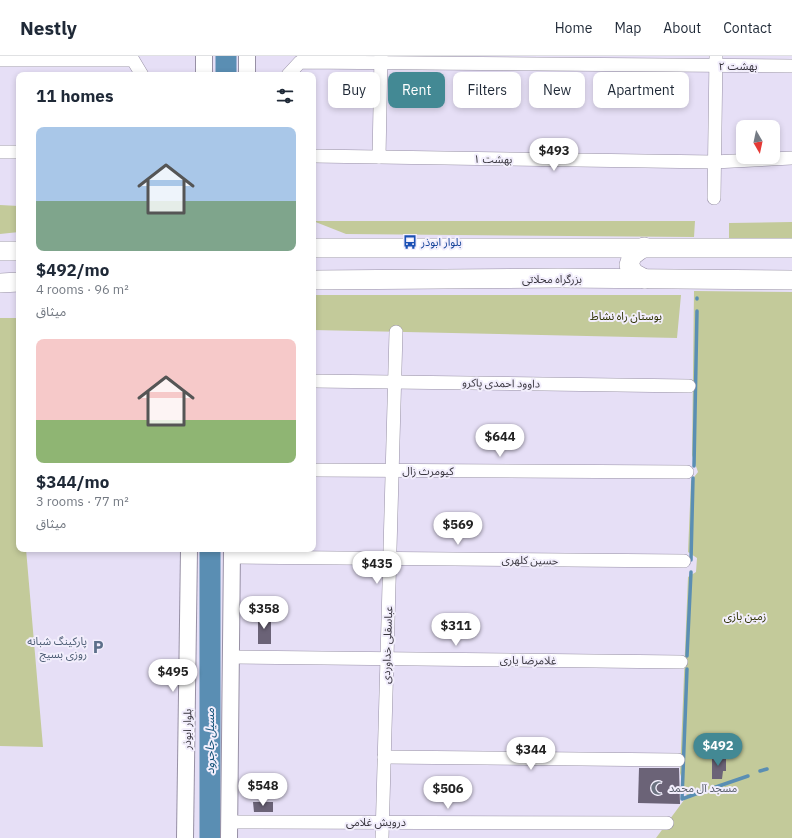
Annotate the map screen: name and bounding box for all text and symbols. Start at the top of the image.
text: Nestly [20,16,77,40]
text: Home [555,19,592,37]
text: Map [614,19,641,37]
text: About [663,19,701,37]
text: Contact [723,19,772,37]
street label: بهشت ۲ [719,59,757,73]
chip: Buy [328,72,380,108]
chip: Rent [388,72,445,108]
chip: Filters [453,72,521,108]
chip: New [529,72,585,108]
chip: Apartment [593,72,689,108]
text: 11 homes [36,85,113,107]
icon: filters [274,85,296,107]
north arrow [736,120,780,164]
map controls [736,120,780,164]
pin: $493 [530,138,578,172]
text: $493 [538,142,570,159]
street label: بهشت ۱ [473,152,513,166]
icon: home [130,153,202,225]
bus stop icon: بلوار ابوذر [402,234,418,250]
place label: بلوار ابوذر [420,235,462,249]
text: $492/mo [36,259,109,281]
street label: بزرگراه محلاتی [522,272,582,286]
text: 4 rooms · 96 m² [36,281,129,298]
text: میثاق [36,303,66,320]
park label: بوستان راه نشاط [590,309,662,323]
icon: home [130,365,202,437]
street label: داوود احمدی پاکرو [462,375,540,392]
pin: $644 [476,424,524,458]
text: $644 [484,428,516,445]
street label: کیومرث زال [402,464,454,478]
text: $344/mo [36,471,109,493]
text: 3 rooms · 77 m² [36,493,129,510]
pin: $569 [434,512,482,546]
text: میثاق [36,515,66,532]
text: $569 [442,516,474,533]
pin: $435 [353,551,401,585]
street label: حسین کلهری [502,553,559,568]
text: $435 [361,555,393,572]
pin: $358 [240,596,288,630]
text: $358 [248,600,280,617]
street label: عباسقلی خداوردی [379,605,395,684]
park label: زمین بازی [724,609,766,623]
pin: $311 [432,613,480,647]
text: $311 [440,617,472,634]
place label: پارکینگ شبانه روزی بسیج [27,634,87,662]
parking icon: پارکینگ شبانه روزی بسیج [90,639,106,655]
street label: غلامرضا یاری [500,653,557,668]
pin: $495 [149,659,197,693]
text: $495 [157,663,189,680]
water label: مسیل جاجرود [202,707,217,774]
street label: بلوار ابوذر [180,708,194,751]
pin: $492 [694,733,742,767]
pin: $344 [507,737,555,771]
text: $492 [702,737,734,754]
text: $344 [515,741,547,758]
pin: $548 [239,773,287,807]
pin: $506 [424,776,472,810]
text: $548 [247,777,279,794]
text: $506 [432,780,464,797]
mosque icon: مسجد آل محمد [650,780,666,796]
place label: مسجد آل محمد [669,781,738,795]
street label: درویش غلامی [346,815,406,829]

